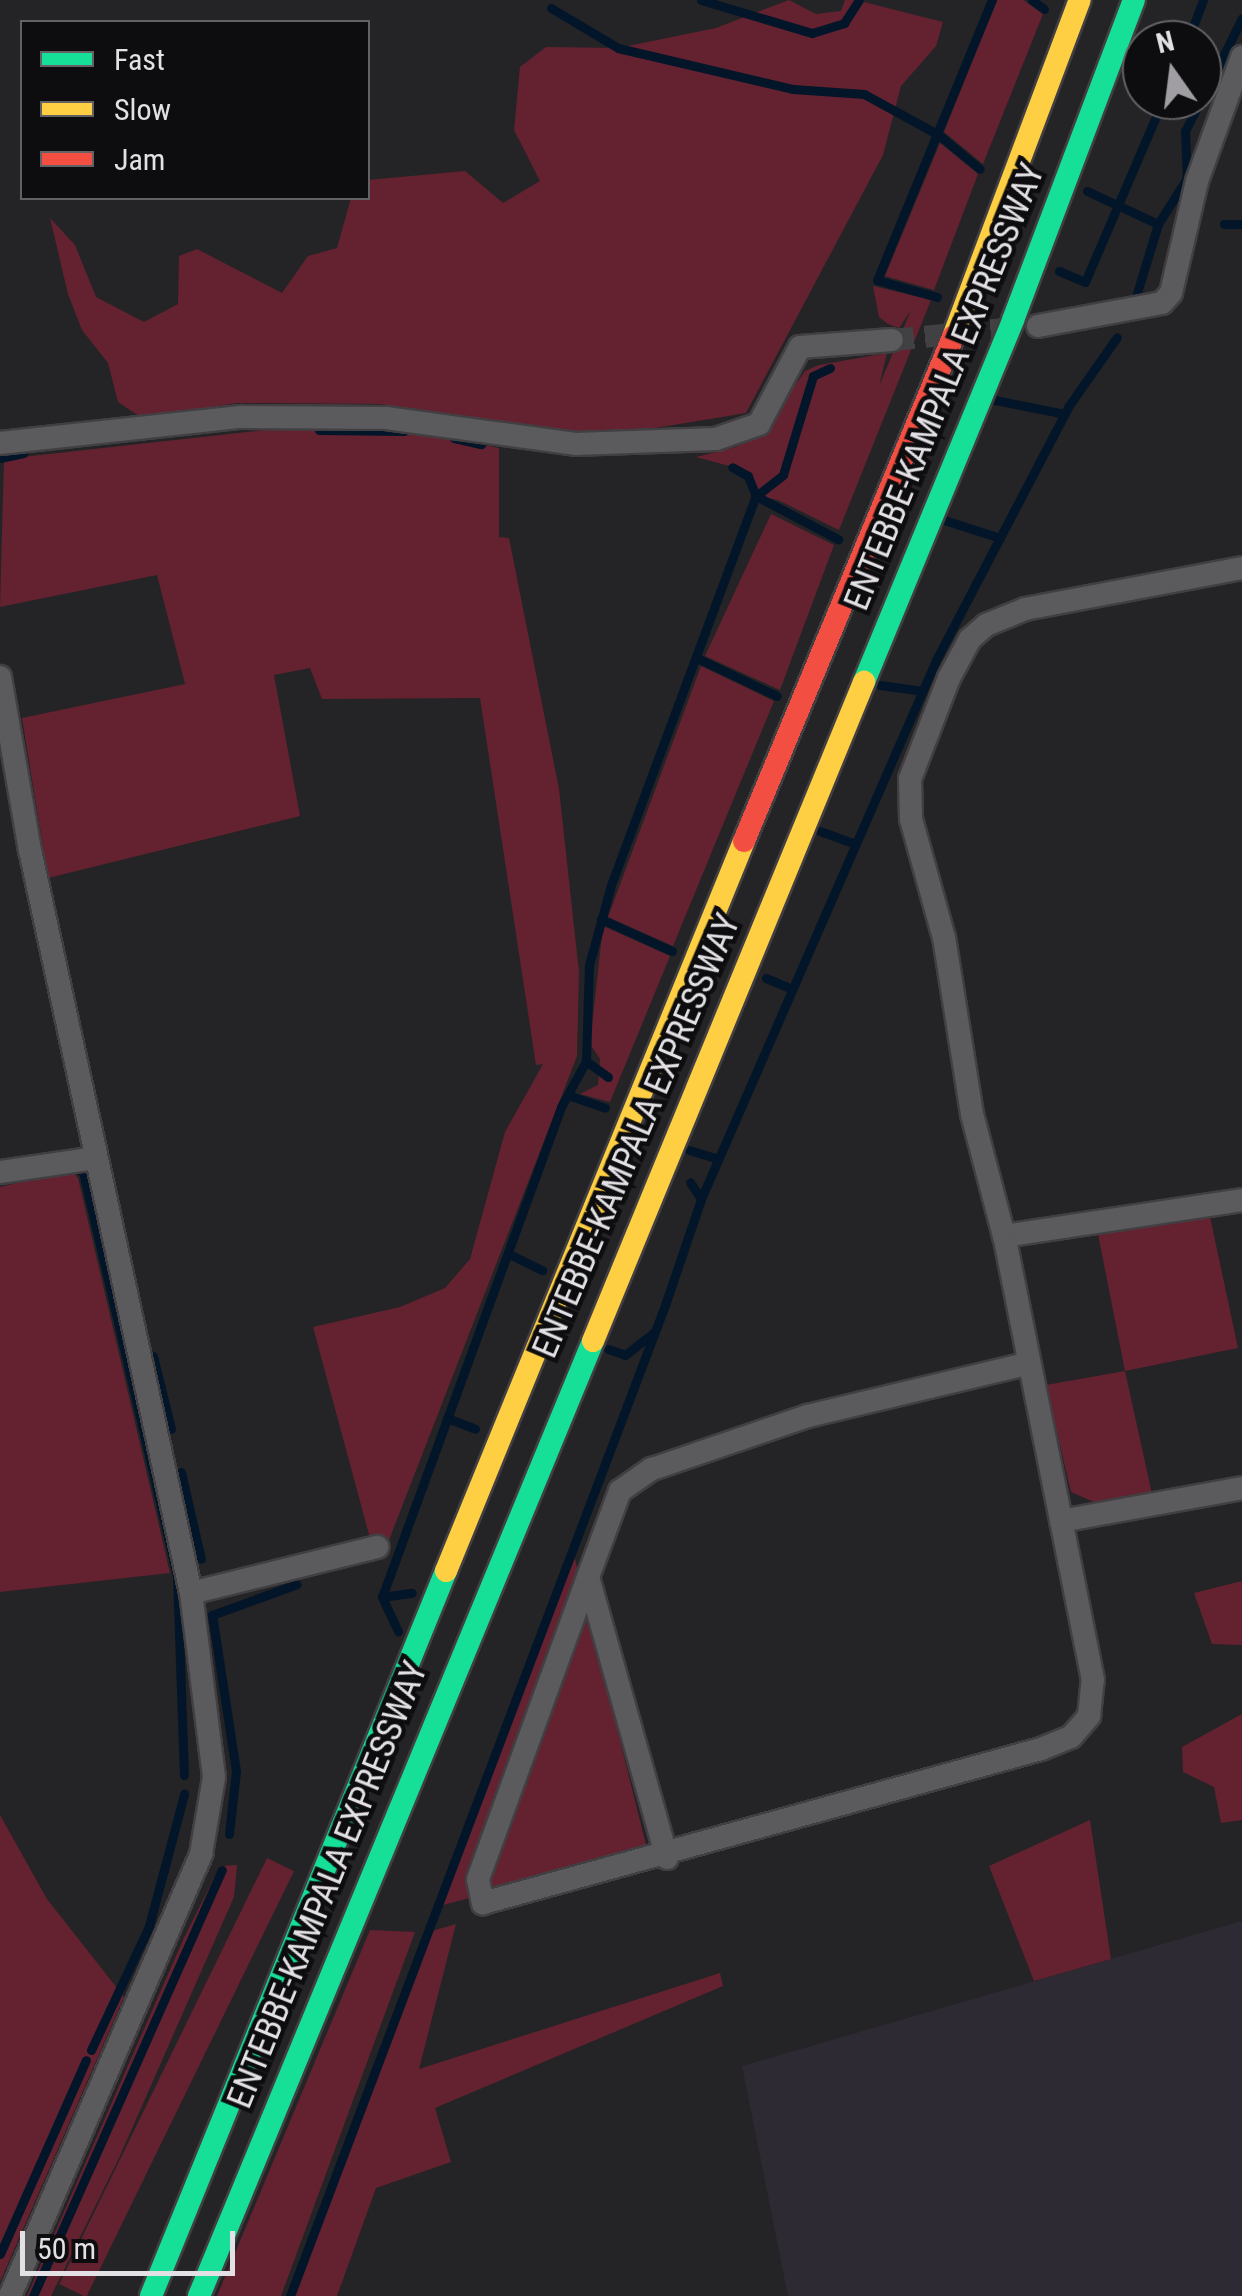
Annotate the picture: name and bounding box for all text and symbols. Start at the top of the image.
legend [20,20,370,200]
north arrow [1122,20,1222,120]
text: N [1153,24,1177,60]
text: Fast [114,42,165,77]
text: Slow [114,92,171,127]
text: Jam [114,142,165,177]
street label: ENTEBBE-KAMPALA EXPRESSWAY [836,158,1054,616]
street label: ENTEBBE-KAMPALA EXPRESSWAY [524,908,750,1364]
street label: ENTEBBE-KAMPALA EXPRESSWAY [219,1656,437,2114]
scale bar [25,2211,240,2273]
text: 50 m [37,2231,96,2266]

